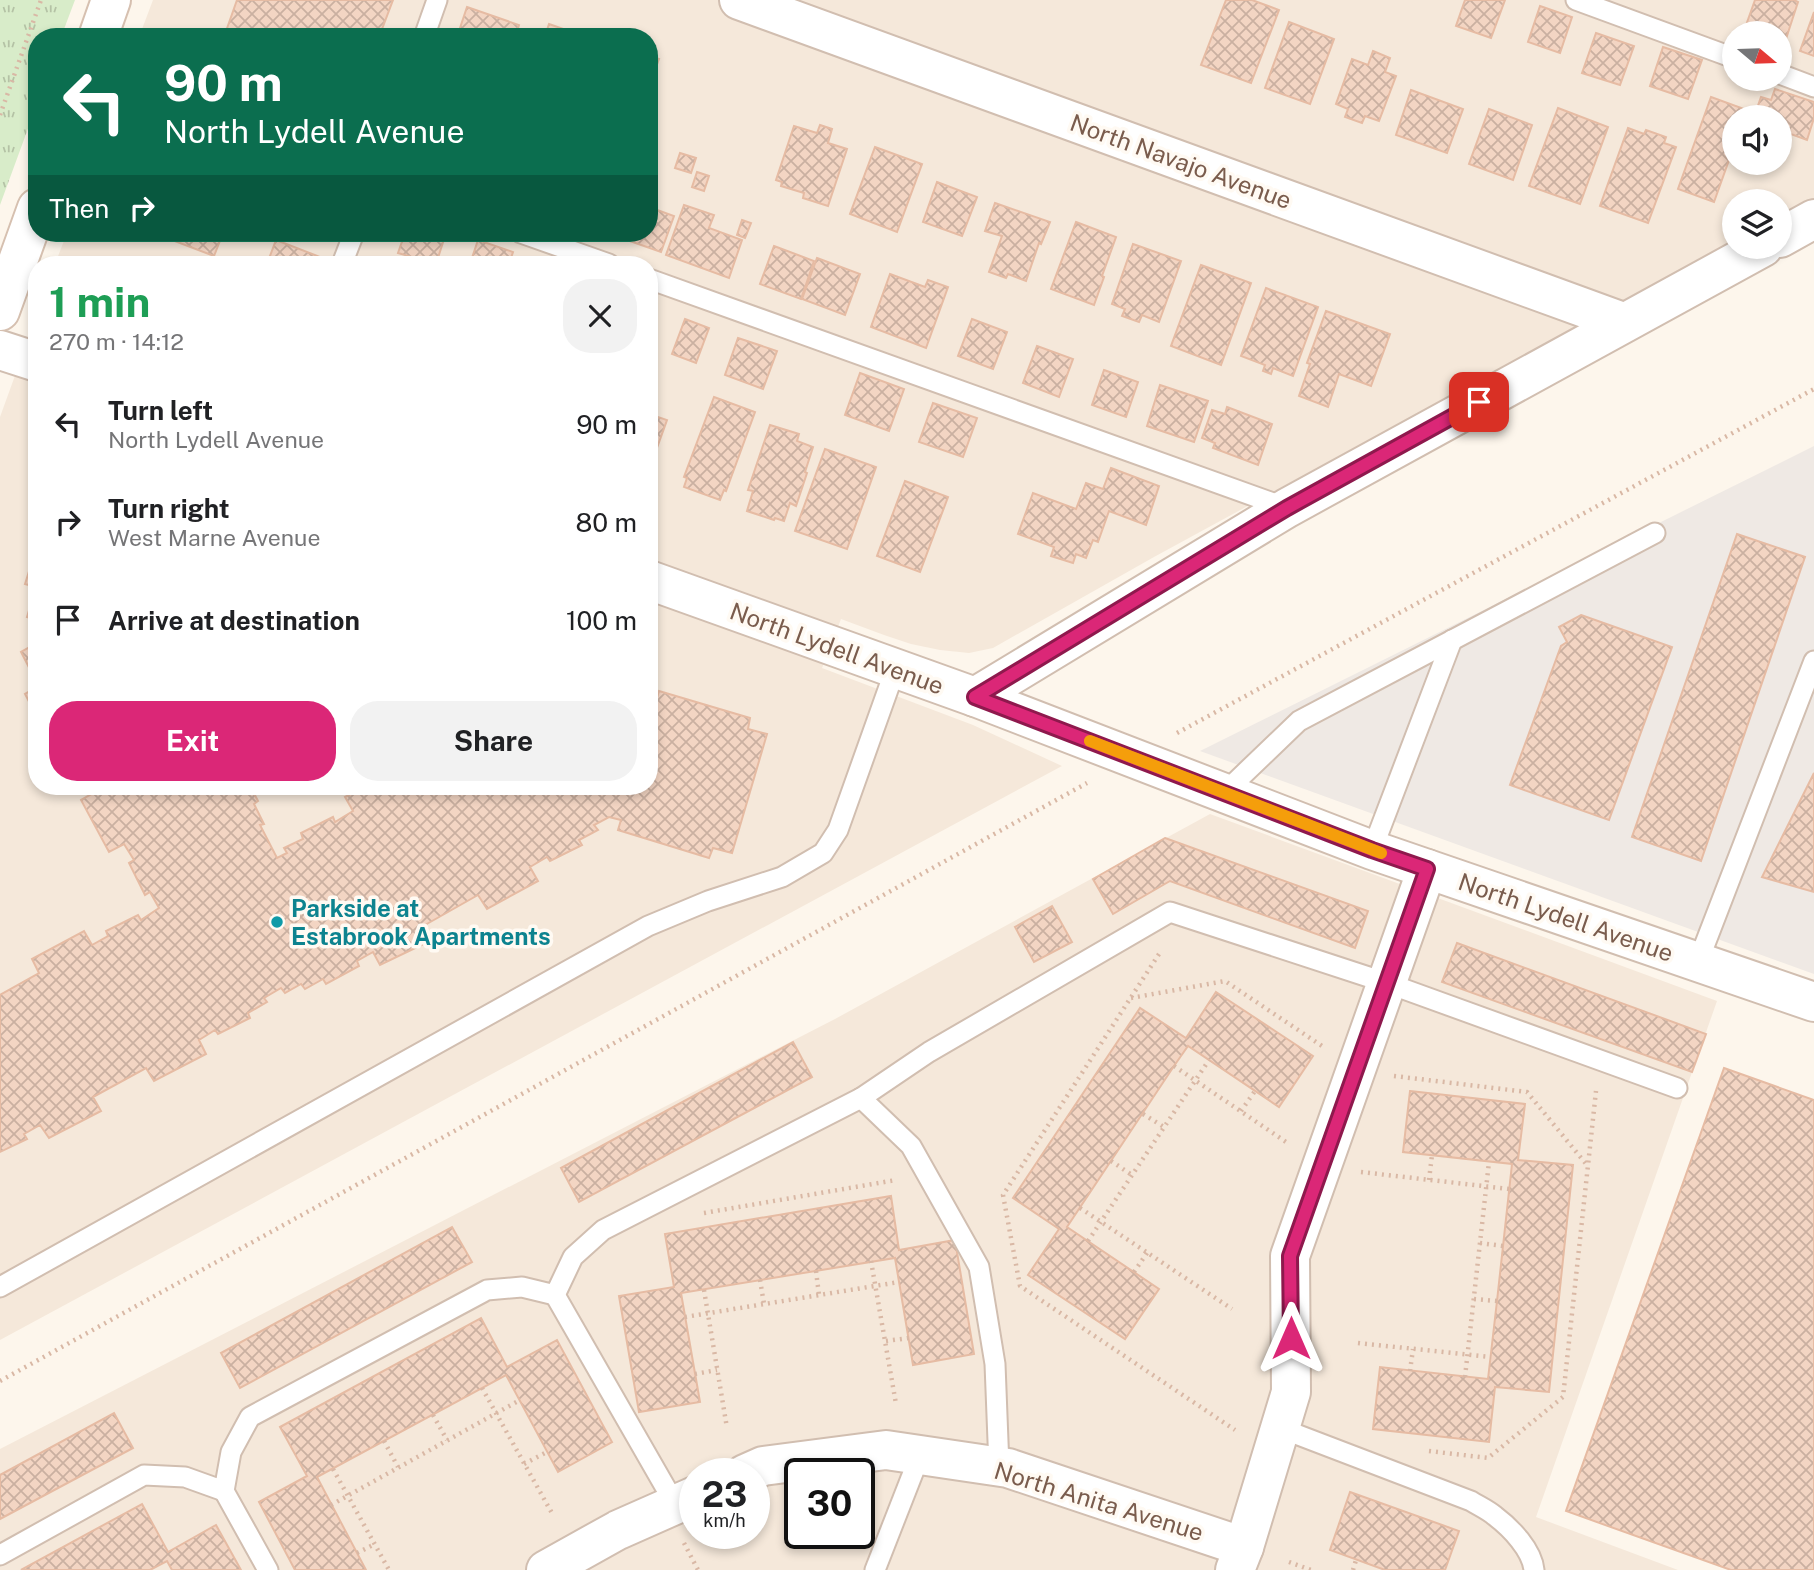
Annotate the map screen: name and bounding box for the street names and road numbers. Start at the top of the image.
street label: North Navajo Avenue [1067,108,1295,214]
street label: North Lydell Avenue [726,596,948,700]
street label: North Lydell Avenue [1455,867,1677,967]
street label: North Anita Avenue [991,1456,1207,1546]

